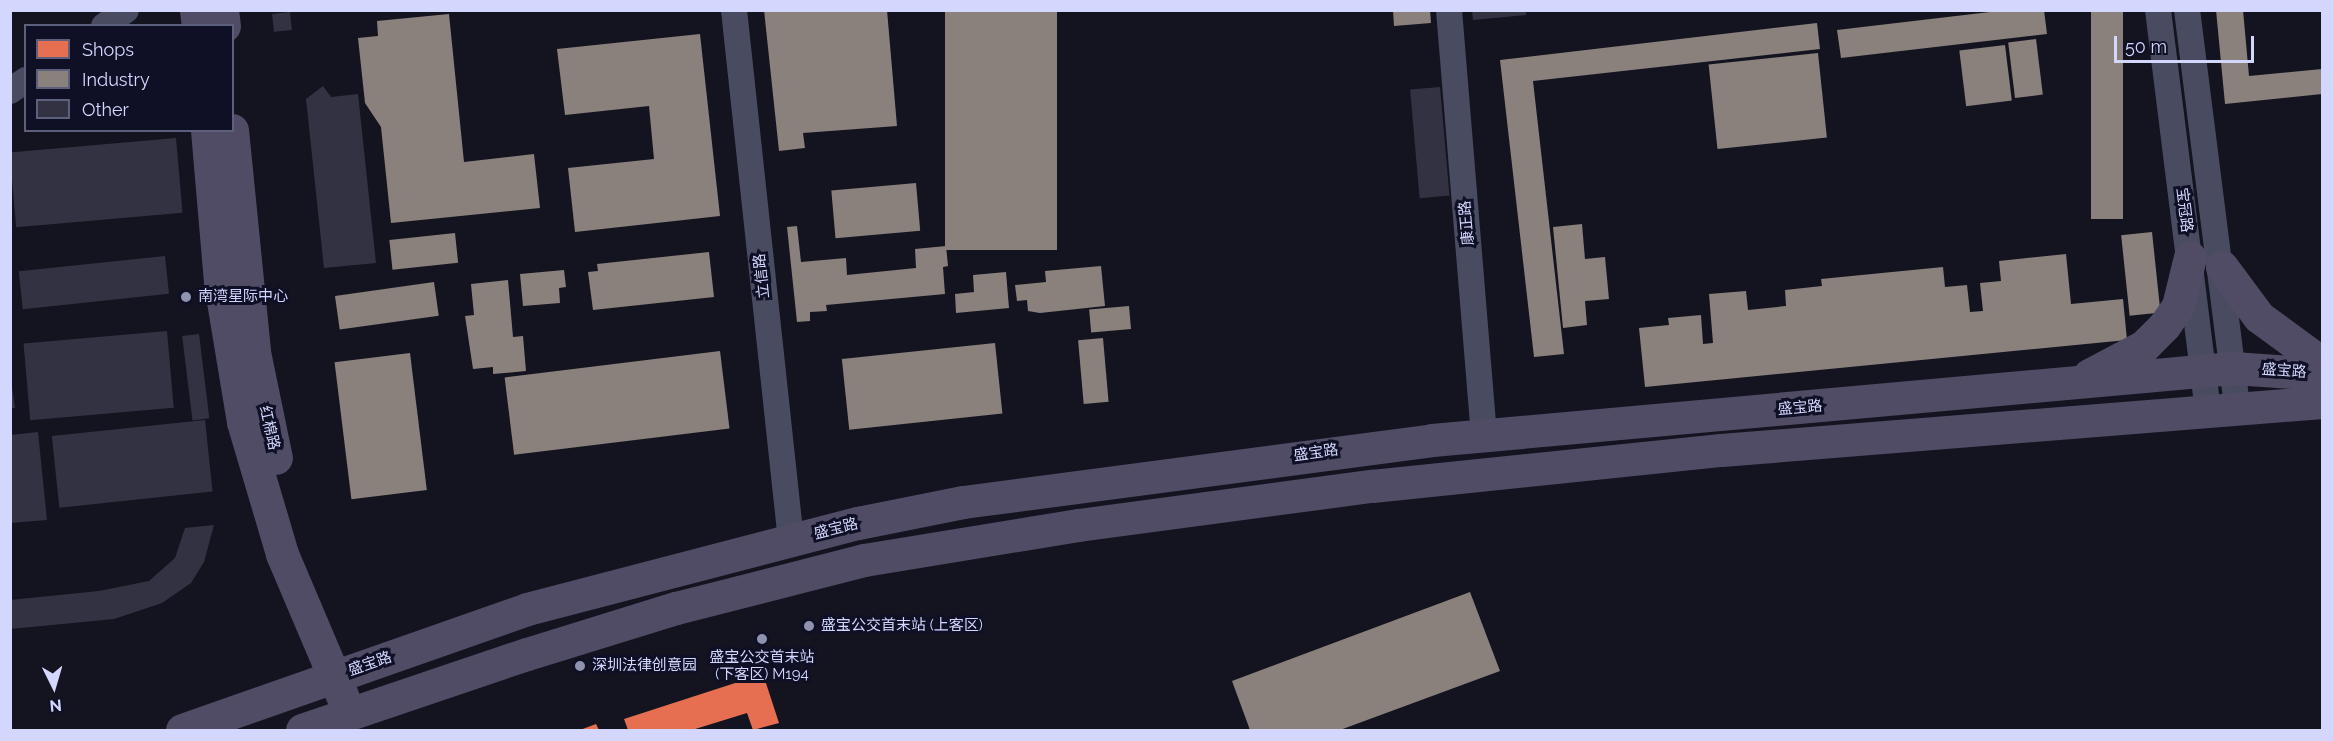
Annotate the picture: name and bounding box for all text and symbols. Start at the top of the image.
legend [24,24,234,132]
scale bar [2117,24,2256,62]
text: 50 m [2125,36,2167,57]
text: Shops [82,39,134,60]
text: Industry [82,69,150,90]
text: Other [82,99,129,120]
street label: 宝冠路 [2172,187,2196,233]
street label: 康正路 [1456,200,1478,246]
street label: 立信路 [751,253,773,299]
place label: 南湾星际中心 [198,288,288,306]
marker: 南湾星际中心 [179,290,193,304]
street label: 盛宝路 [2261,360,2307,382]
street label: 盛宝路 [1777,397,1823,419]
street label: 红棉路 [255,404,283,452]
street label: 盛宝路 [1292,441,1340,465]
street label: 盛宝路 [812,515,860,543]
place label: 盛宝公交首末站 (上客区) [821,617,983,635]
marker: 盛宝公交首末站 (上客区) [802,619,816,633]
marker: 盛宝公交首末站 (下客区) M194 [755,632,769,646]
street label: 盛宝路 [346,648,394,680]
place label: 盛宝公交首末站 (下客区) M194 [710,648,814,683]
north arrow [24,657,84,717]
place label: 深圳法律创意园 [592,657,697,675]
marker: 深圳法律创意园 [573,659,587,673]
text: N [49,695,63,715]

